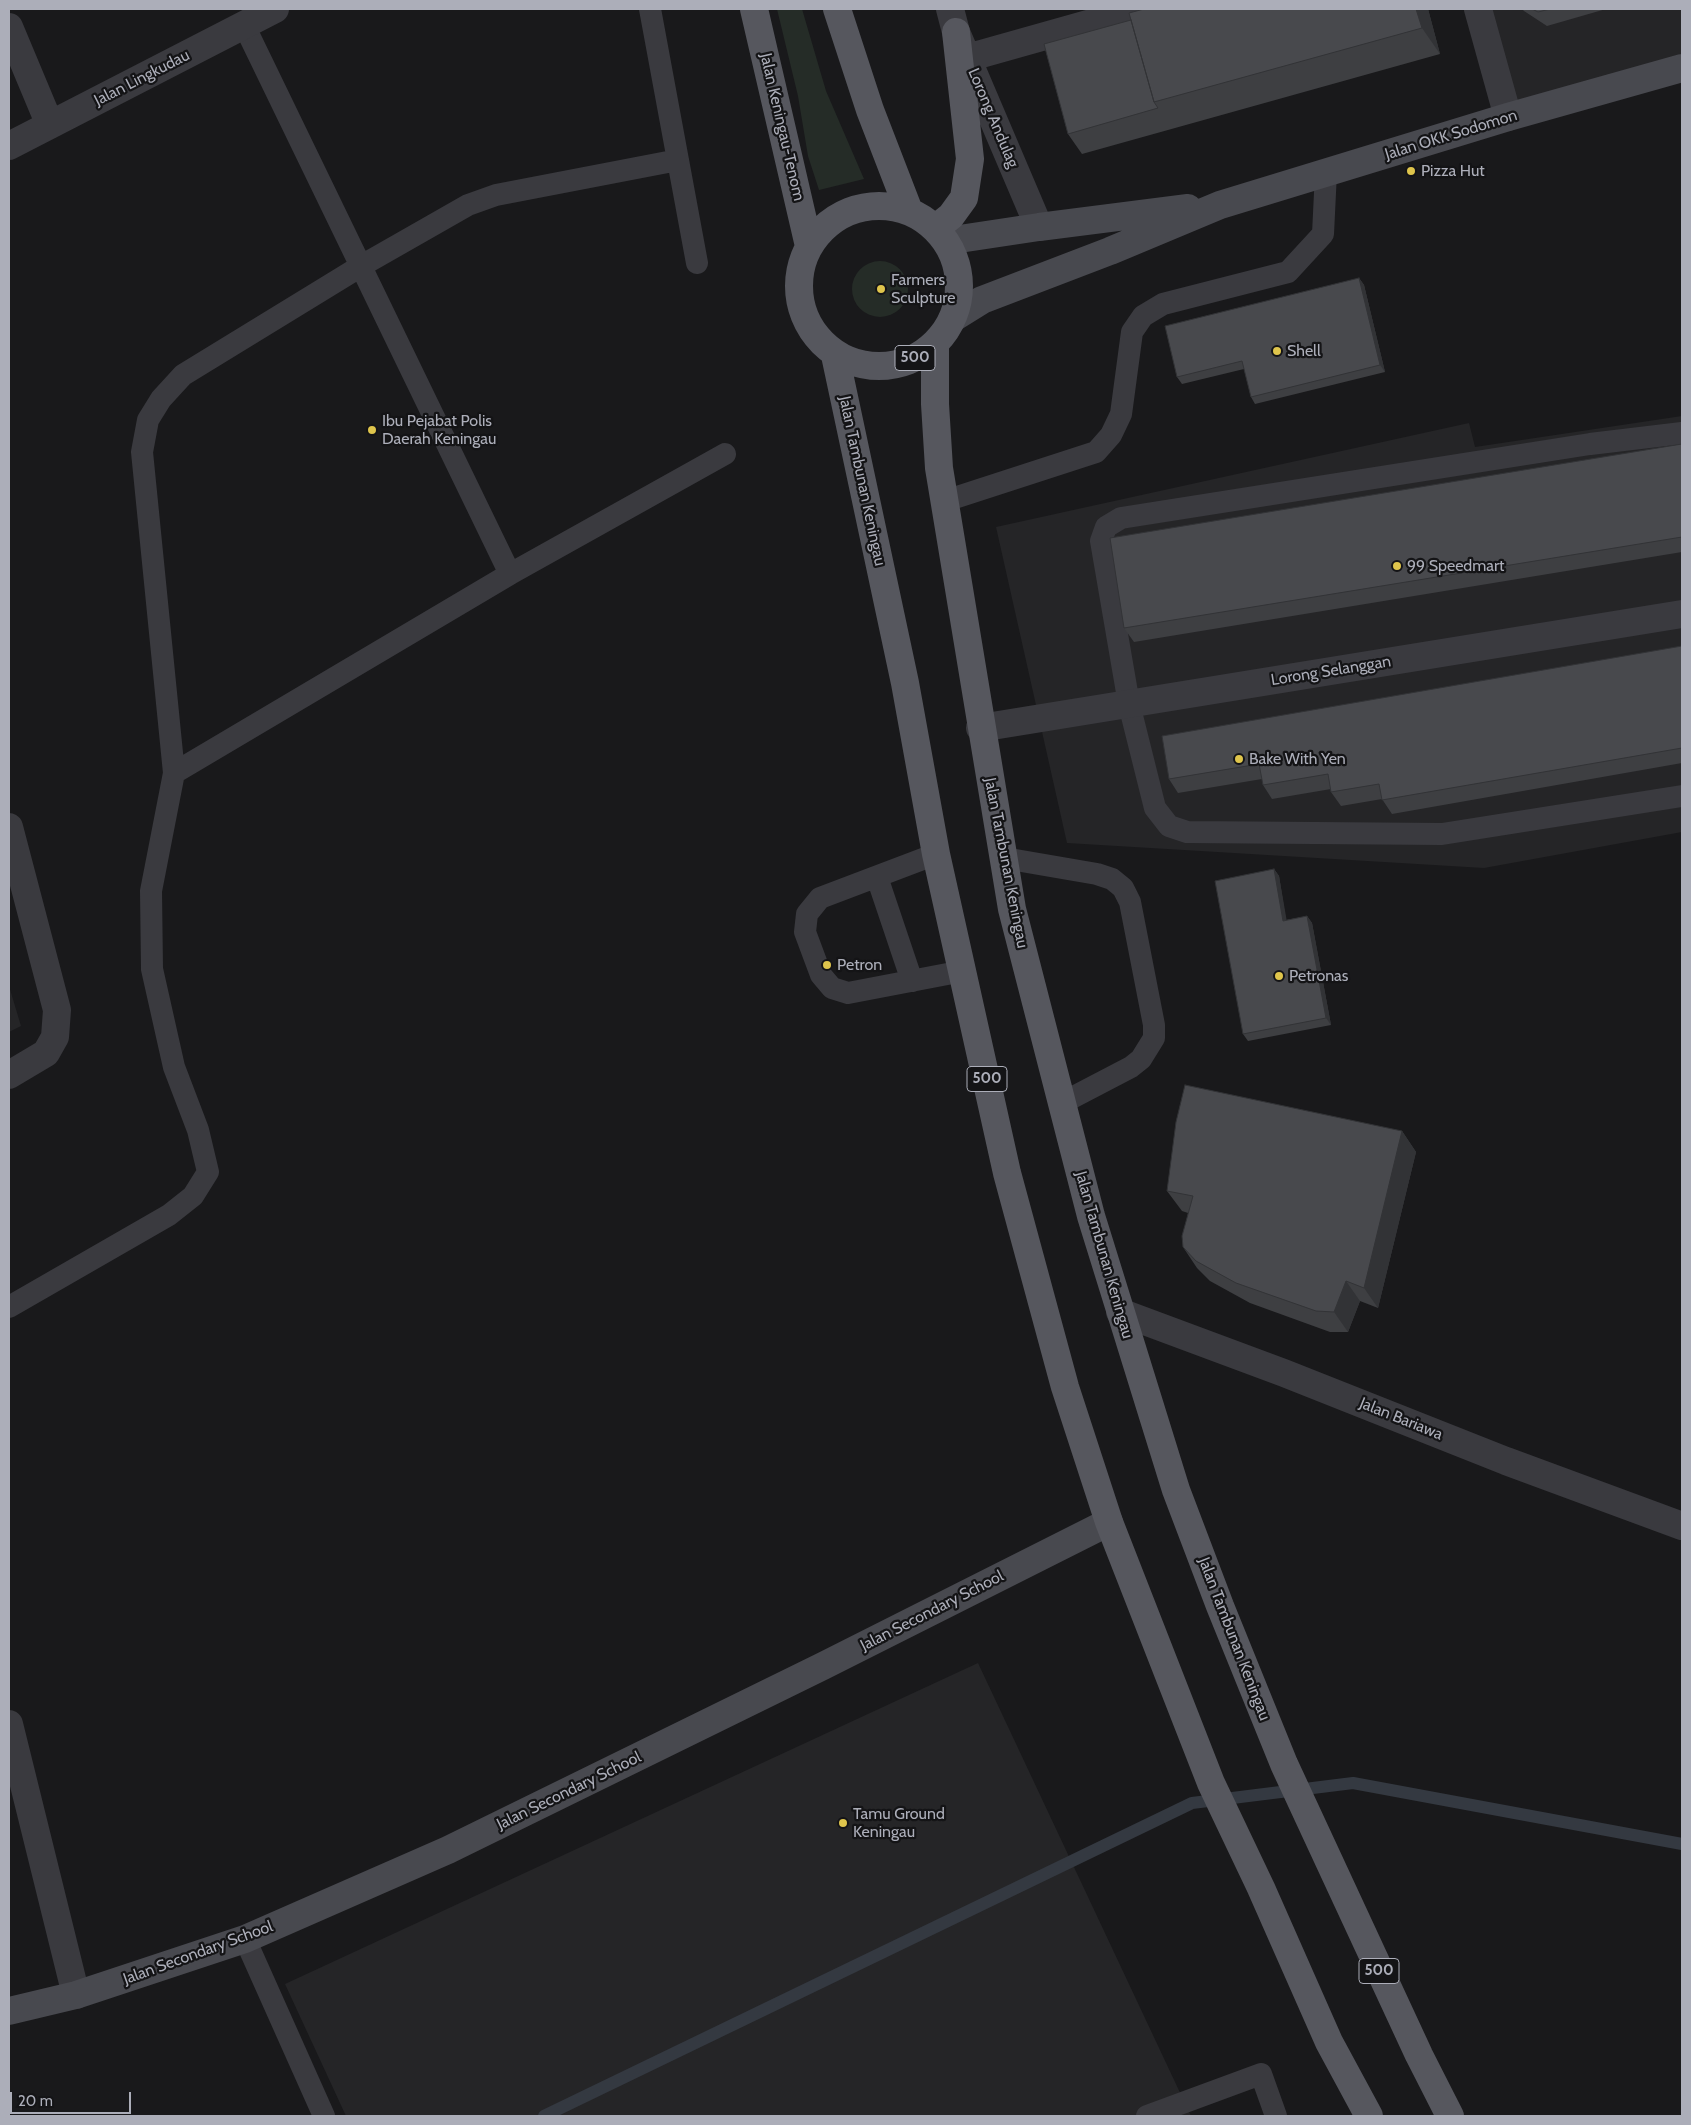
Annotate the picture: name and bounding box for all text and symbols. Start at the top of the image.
street label: Jalan Lingkudau [91,46,193,110]
street label: Jalan Keningau-Tenom [756,51,808,203]
street label: Lorong Andulag [963,65,1023,171]
street label: Jalan OKK Sodomon [1383,106,1519,164]
place label: Pizza Hut [1421,161,1485,181]
marker: Pizza Hut [1405,165,1417,177]
place label: Farmers Sculpture [891,270,955,308]
marker: Farmers Sculpture [875,283,887,295]
place label: Shell [1287,341,1321,361]
marker: Shell [1271,345,1283,357]
road number: 500 [895,346,935,370]
street label: Jalan Tambunan Keningau [835,394,889,568]
place label: Ibu Pejabat Polis Daerah Keningau [382,411,496,449]
marker: Ibu Pejabat Polis Daerah Keningau [366,424,378,436]
place label: 99 Speedmart [1407,556,1504,576]
marker: 99 Speedmart [1391,560,1403,572]
street label: Lorong Selanggan [1270,652,1392,690]
place label: Bake With Yen [1249,749,1346,769]
marker: Bake With Yen [1233,753,1245,765]
street label: Jalan Tambunan Keningau [980,776,1032,950]
place label: Petron [837,955,882,975]
marker: Petron [821,959,833,971]
place label: Petronas [1289,966,1348,986]
marker: Petronas [1273,970,1285,982]
road number: 500 [967,1066,1007,1092]
street label: Jalan Tambunan Keningau [1071,1169,1137,1341]
street label: Jalan Bariawa [1357,1394,1445,1444]
street label: Jalan Tambunan Keningau [1194,1555,1274,1723]
street label: Jalan Secondary School [857,1567,1007,1655]
street label: Jalan Secondary School [494,1748,644,1834]
place label: Tamu Ground Keningau [853,1804,945,1842]
marker: Tamu Ground Keningau [837,1817,849,1829]
street label: Jalan Secondary School [120,1917,276,1989]
road number: 500 [1359,1958,1399,1984]
scale bar [12,2082,134,2114]
text: 20 m [18,2092,53,2110]

